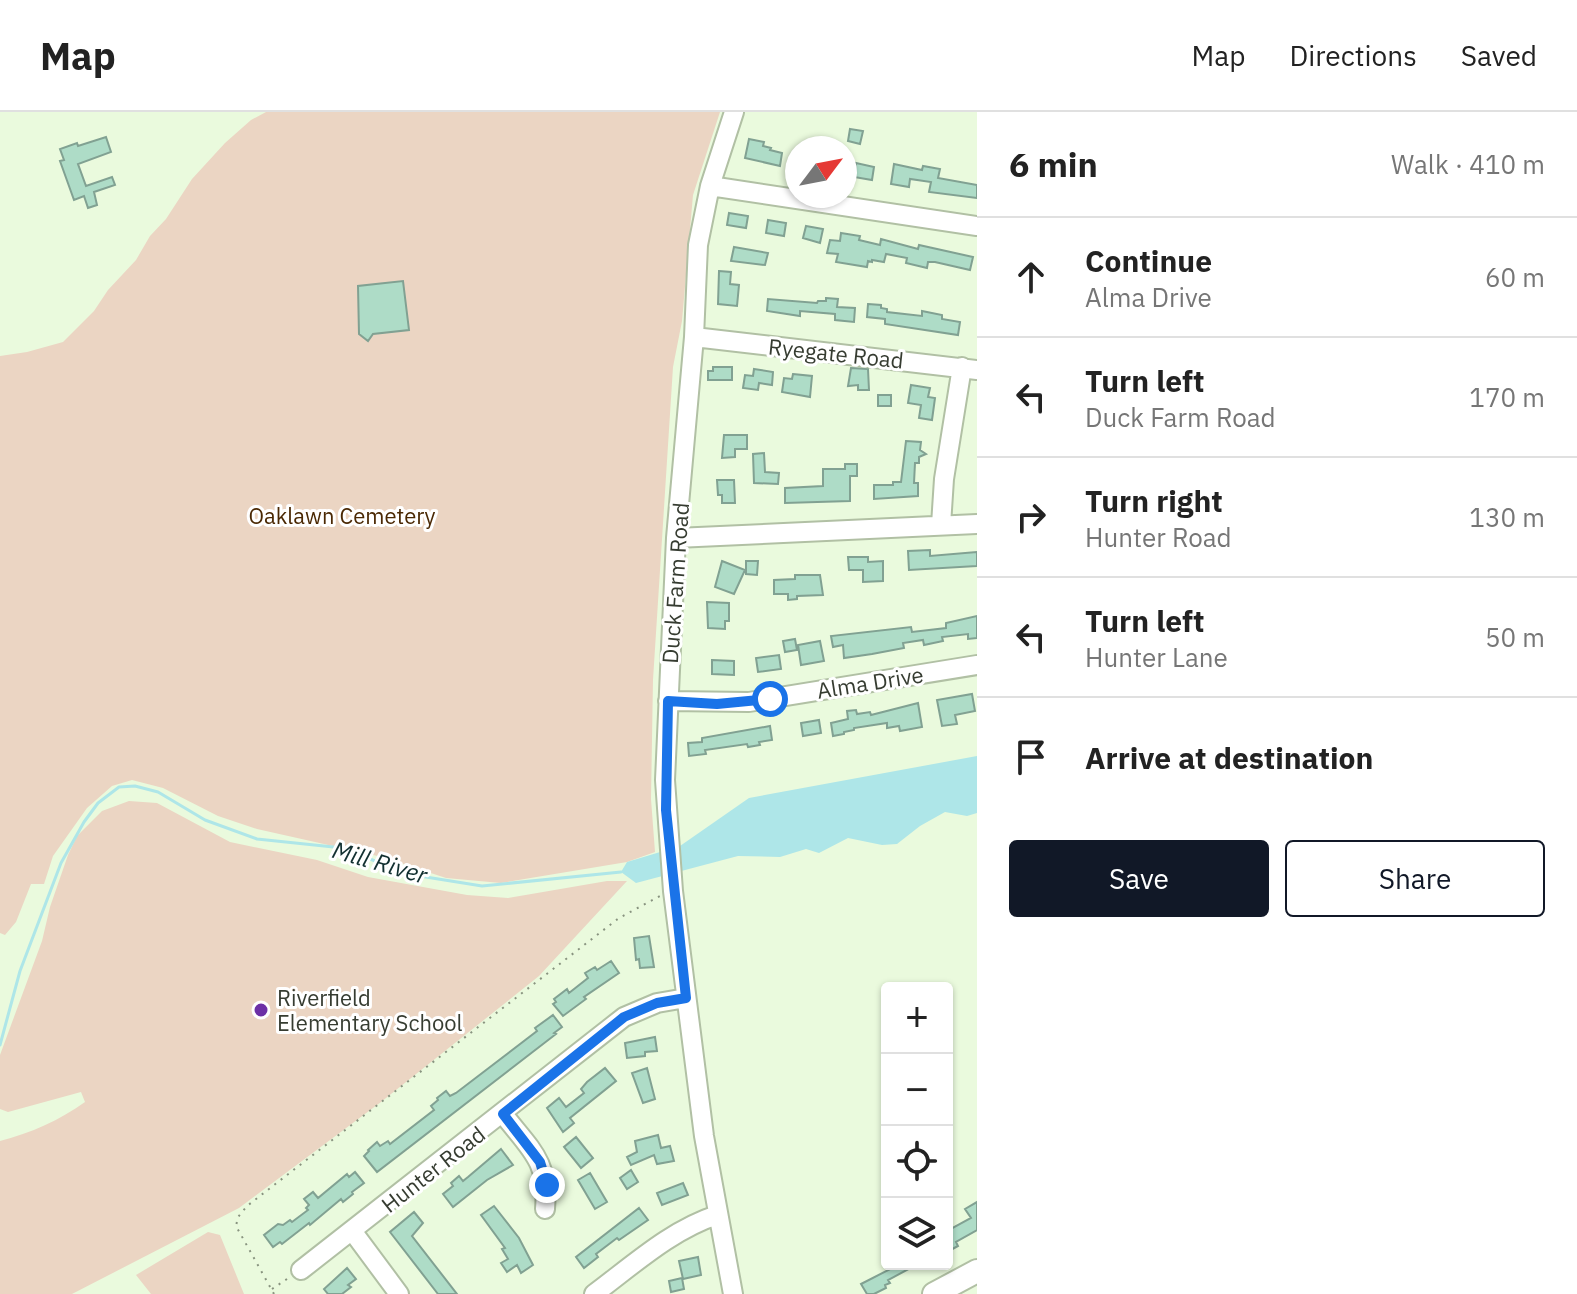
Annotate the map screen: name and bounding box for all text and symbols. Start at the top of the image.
text: Map [40,31,116,80]
text: Map [1191,37,1245,74]
text: Directions [1289,37,1417,74]
text: Saved [1461,37,1537,74]
north arrow [785,136,857,208]
text: 6 min [1009,142,1098,186]
text: Walk · 410 m [1391,147,1545,181]
text: Continue [1085,241,1212,280]
icon: ahead [1009,255,1053,299]
text: 60 m [1485,260,1545,294]
text: Alma Drive [1085,280,1212,314]
street label: Ryegate Road [767,331,905,375]
text: Turn left [1085,361,1204,400]
icon: left [1009,375,1053,419]
text: 170 m [1469,380,1545,414]
text: Duck Farm Road [1085,400,1276,434]
text: Turn right [1085,481,1223,520]
icon: right [1009,495,1053,539]
text: 130 m [1469,500,1545,534]
park label: Oaklawn Cemetery [248,501,436,530]
street label: Duck Farm Road [655,502,695,664]
text: Hunter Road [1085,520,1232,554]
text: Turn left [1085,601,1204,640]
icon: left [1009,615,1053,659]
text: 50 m [1485,620,1545,654]
text: Hunter Lane [1085,640,1228,674]
street label: Alma Drive [815,659,925,705]
route start [752,681,788,717]
icon: arrive [1009,735,1053,779]
text: Arrive at destination [1085,738,1373,777]
water label: Mill River [329,833,432,891]
button: Save [1009,840,1269,917]
button: Share [1285,840,1545,917]
map controls [881,982,953,1270]
button: + [881,982,953,1054]
place label: Riverfield Elementary School [277,983,463,1037]
marker: Riverfield Elementary School [252,1001,270,1019]
button: − [881,1054,953,1126]
street label: Hunter Road [375,1119,491,1219]
button: locate [881,1126,953,1198]
route end [529,1167,565,1203]
button: layers [881,1198,953,1270]

